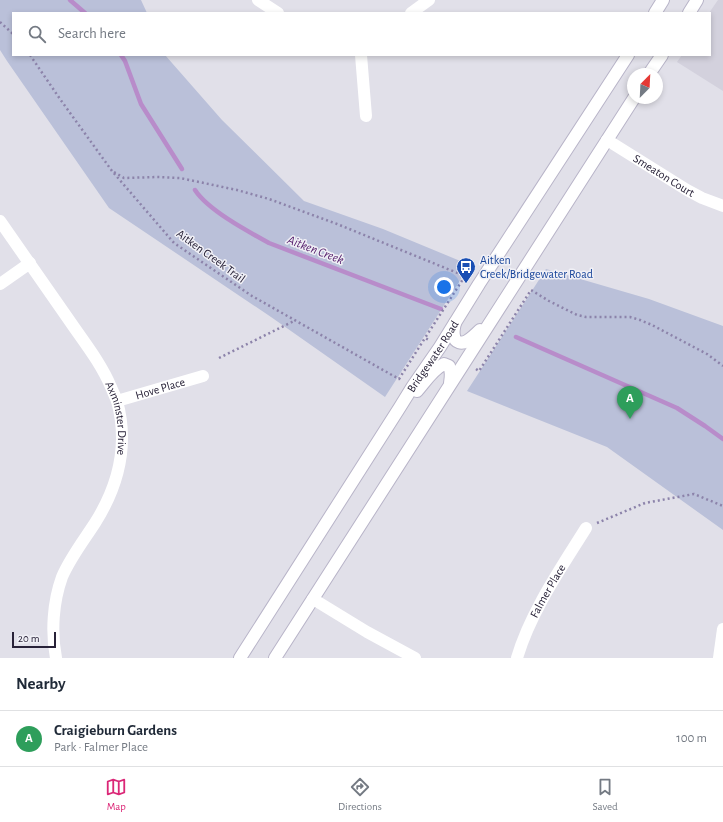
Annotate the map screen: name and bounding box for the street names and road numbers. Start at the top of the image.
street label: Smeaton Court [631,152,697,199]
street label: Aitken Creek Trail [175,227,247,285]
street label: Bridgewater Road [405,318,461,394]
street label: Hove Place [134,376,186,401]
street label: Axminster Drive [103,379,128,456]
street label: Falmer Place [528,562,568,620]

